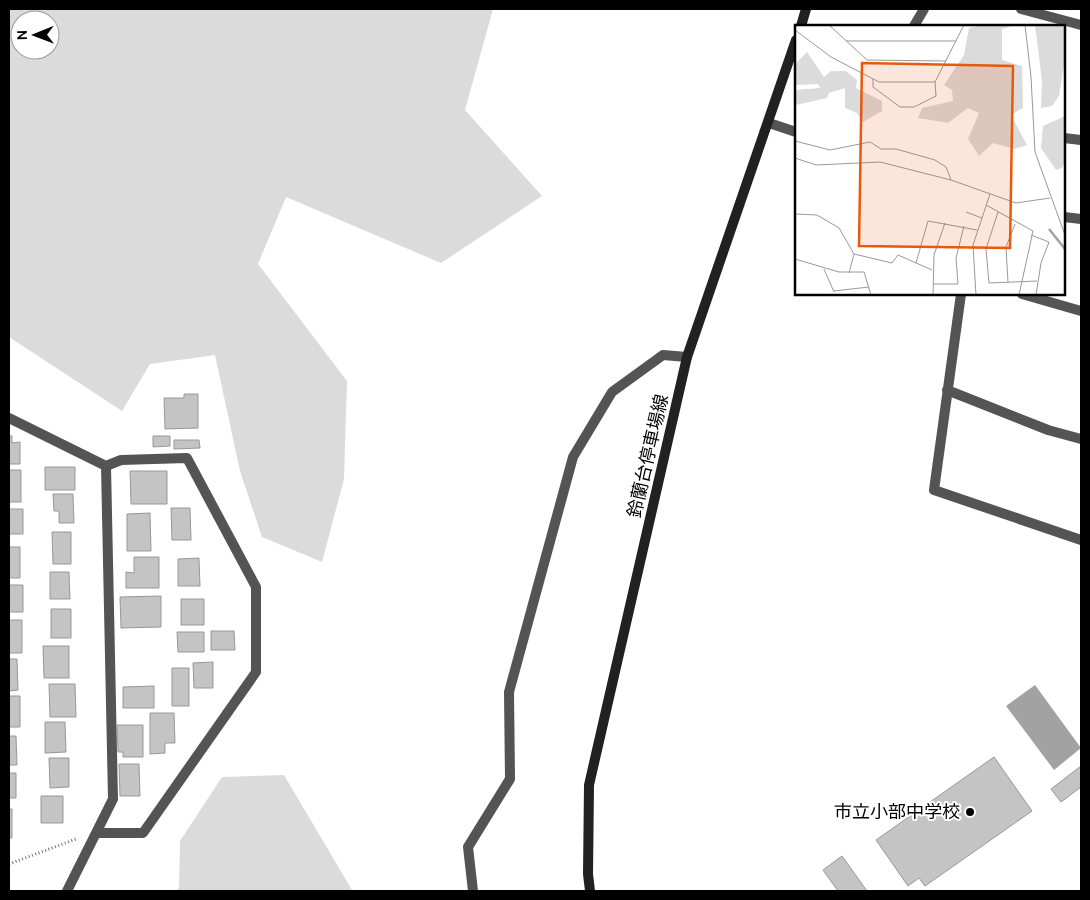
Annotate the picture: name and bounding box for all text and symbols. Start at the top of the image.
north arrow [10,10,60,60]
inset map [795,25,1065,295]
text: N [14,30,30,41]
street label: 鈴蘭台停車場線 [623,392,671,519]
place label: 市立小部中学校 [834,801,960,821]
marker: 市立小部中学校 [964,806,976,818]

